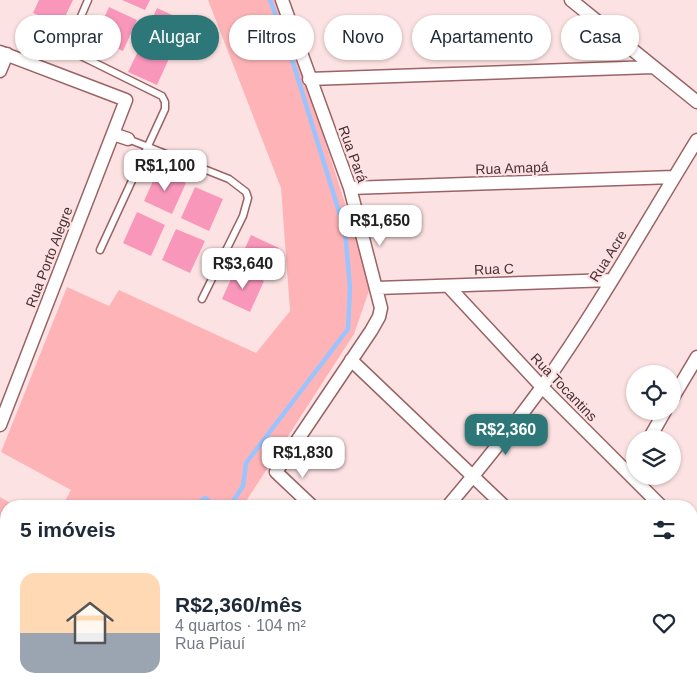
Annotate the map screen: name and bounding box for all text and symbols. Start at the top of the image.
chip: Comprar [15,15,121,60]
chip: Alugar [131,15,219,60]
chip: Filtros [229,15,314,60]
chip: Novo [324,15,402,60]
chip: Apartamento [412,15,551,60]
chip: Casa [561,15,639,60]
street label: Rua Pará [335,123,371,185]
pin: R$1,100 [119,150,211,192]
text: R$1,100 [135,157,195,174]
street label: Rua Amapá [475,159,549,177]
street label: Rua Porto Alegre [22,204,76,310]
pin: R$1,650 [334,204,426,247]
text: R$1,650 [350,212,410,229]
street label: Rua Acre [586,227,630,285]
pin: R$3,640 [197,248,289,290]
text: R$3,640 [213,255,273,272]
street label: Rua C [474,260,514,278]
street label: Rua Tocantins [528,350,600,424]
map controls [626,365,681,485]
button: locate [626,365,681,420]
pin: R$2,360 [460,414,552,456]
text: R$2,360 [476,421,536,438]
button: layers [626,430,681,485]
pin: R$1,830 [257,436,349,479]
text: R$1,830 [273,444,333,461]
icon: filters [650,516,678,544]
text: 5 imóveis [20,518,116,541]
icon: home [60,593,120,653]
text: R$2,360/mês [175,593,302,616]
icon: heart [650,609,678,637]
text: 4 quartos · 104 m² [175,617,306,634]
text: Rua Piauí [175,635,245,652]

